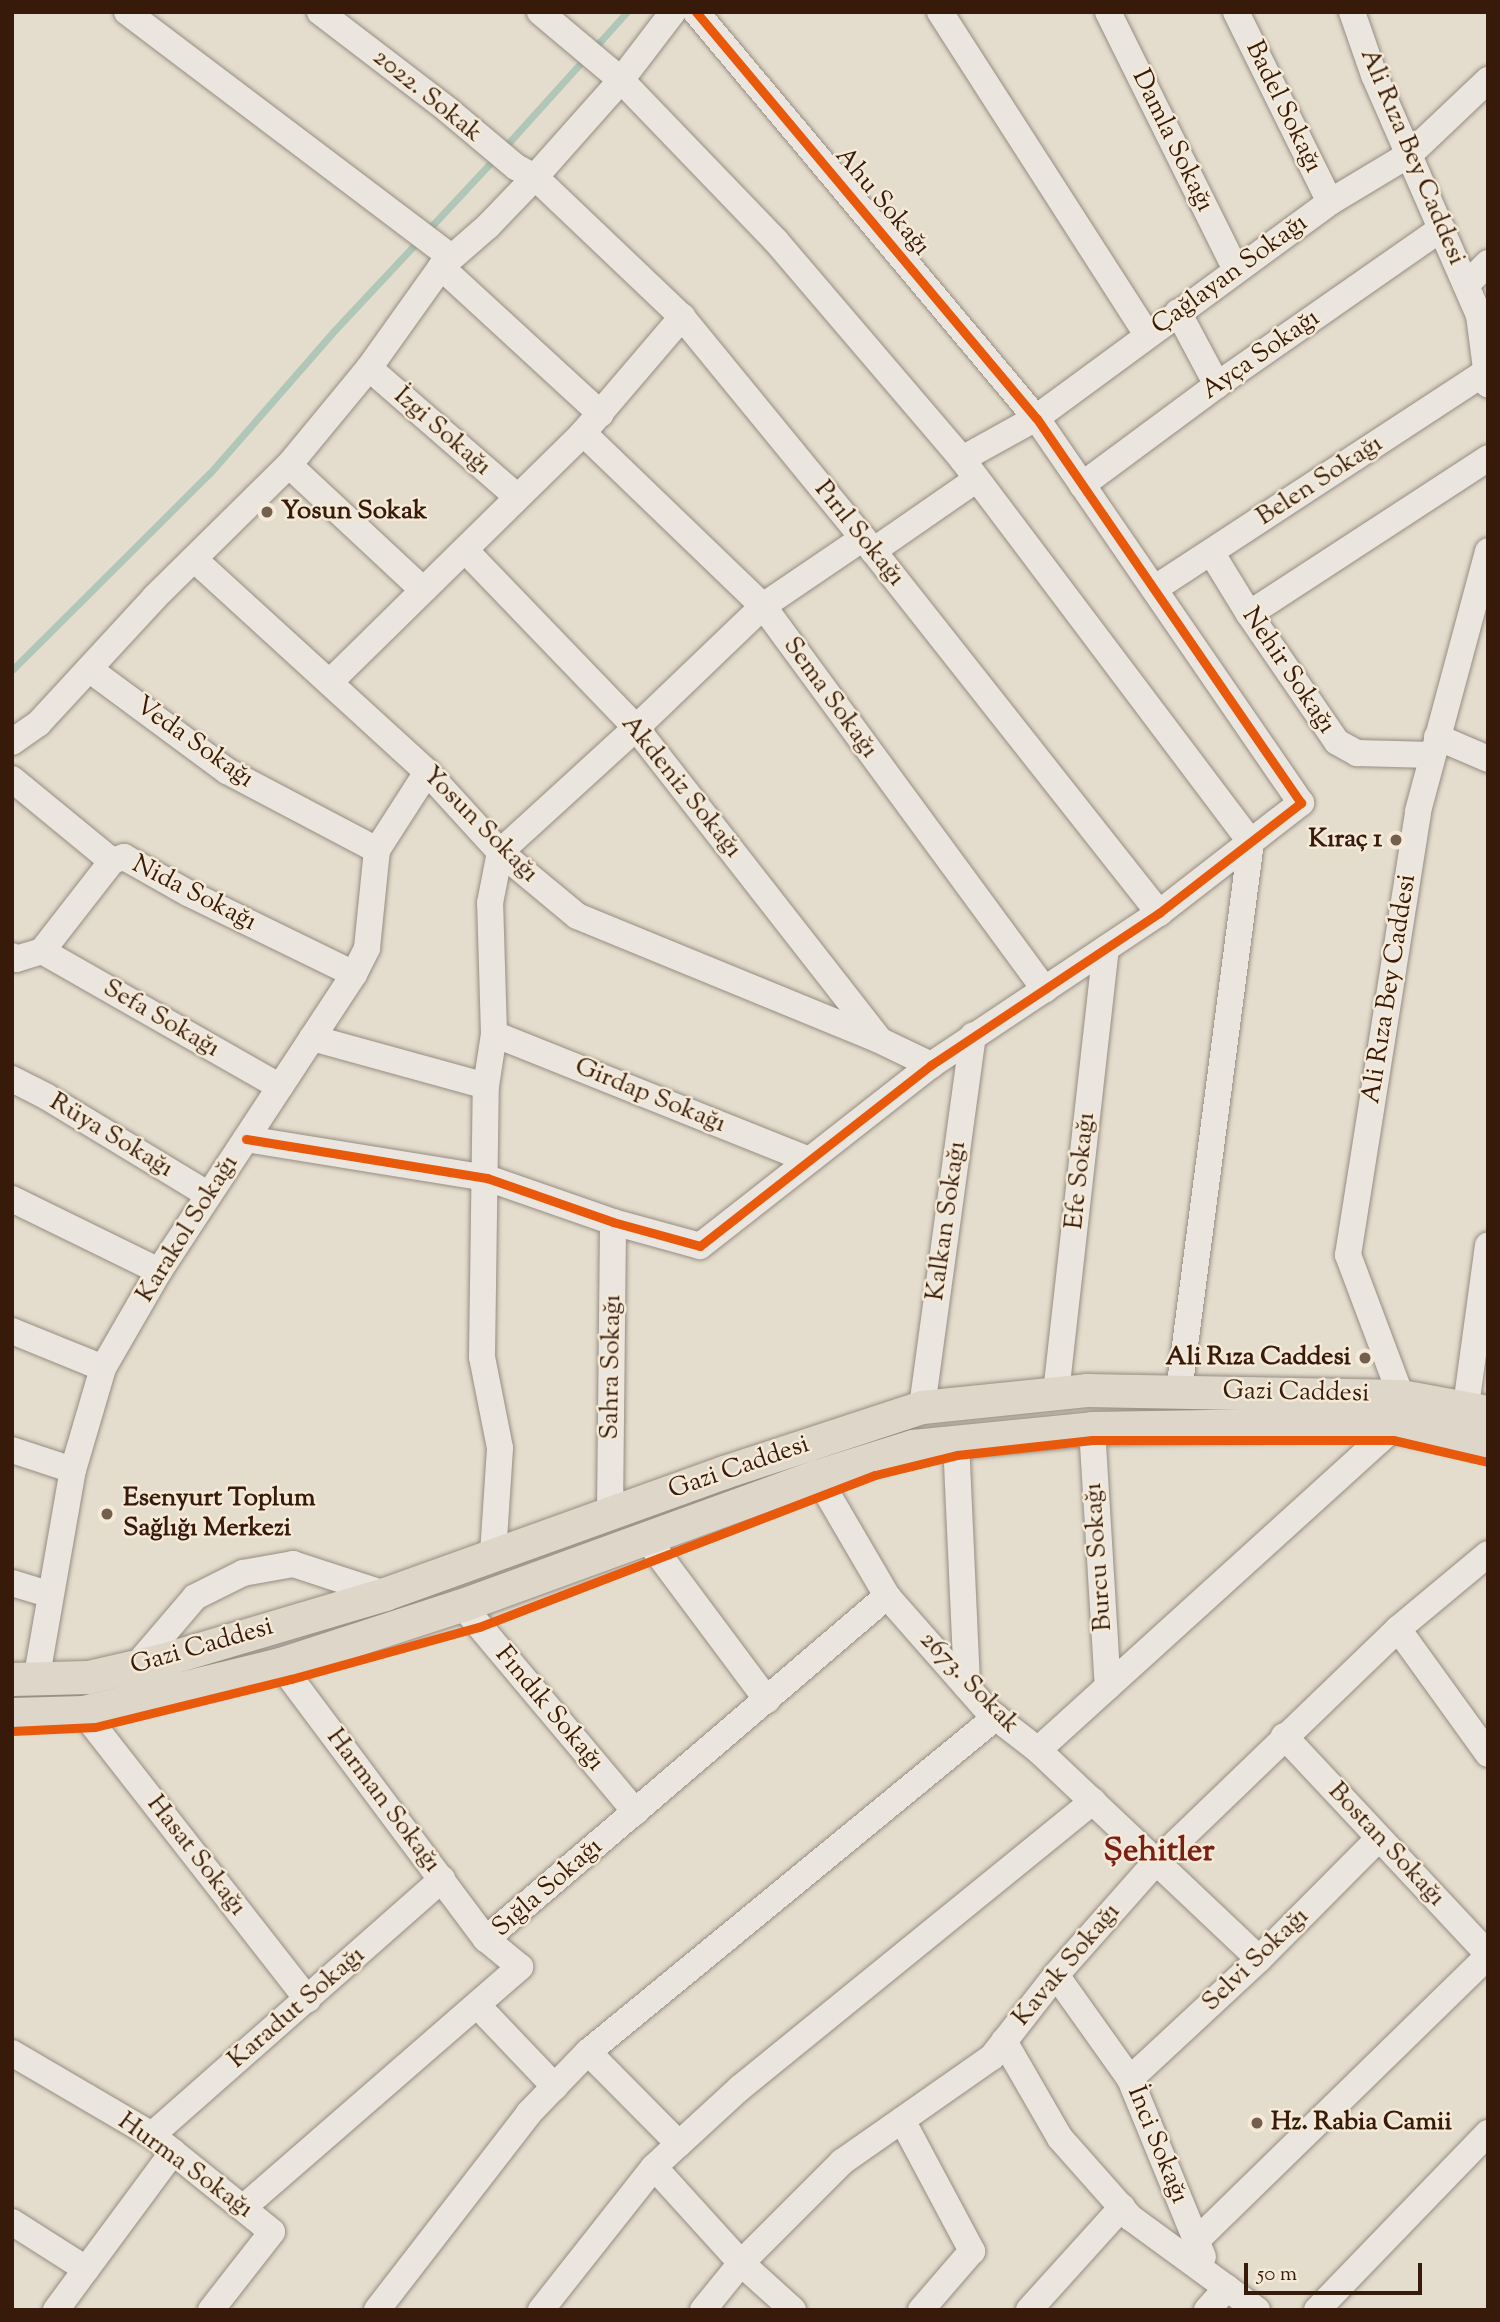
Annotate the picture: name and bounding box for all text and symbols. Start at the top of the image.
street label: Badel Sokağı [1238,36,1328,178]
street label: 2022. Sokak [366,42,488,150]
street label: Ali Rıza Bey Caddesi [1352,44,1472,270]
street label: Damla Sokağı [1124,65,1220,217]
street label: Ahu Sokağı [828,141,936,263]
street label: Çağlayan Sokağı [1146,208,1314,342]
street label: Ayça Sokağı [1196,303,1326,407]
street label: İzgi Sokağı [387,381,497,483]
street label: Belen Sokağı [1251,429,1389,533]
street label: Pırıl Sokağı [807,475,911,593]
place label: Yosun Sokak [281,496,427,528]
marker: Yosun Sokak [259,504,275,520]
street label: Nehir Sokağı [1234,602,1342,740]
street label: Sema Sokağı [776,631,884,765]
street label: Veda Sokağı [128,691,260,795]
street label: Akdeniz Sokağı [614,709,748,865]
street label: Yosun Sokağı [415,760,545,890]
place label: Kıraç 1 [1308,824,1382,856]
marker: Kıraç 1 [1388,832,1404,848]
street label: Nida Sokağı [127,849,261,939]
street label: Ali Rıza Bey Caddesi [1356,872,1424,1106]
street label: Sefa Sokağı [97,973,225,1065]
street label: Girdap Sokağı [570,1052,730,1140]
street label: Rüya Sokağı [43,1087,179,1185]
street label: Efe Sokağı [1059,1111,1103,1231]
street label: Kalkan Sokağı [920,1139,974,1303]
street label: Karakol Sokağı [130,1149,246,1309]
street label: Sahra Sokağı [595,1294,629,1440]
place label: Ali Rıza Caddesi [1166,1342,1351,1374]
marker: Ali Rıza Caddesi [1357,1350,1373,1366]
street label: Gazi Caddesi [1222,1376,1370,1410]
street label: Gazi Caddesi [665,1429,813,1507]
street label: Burcu Sokağı [1078,1482,1120,1632]
place label: Esenyurt Toplum Sağlığı Merkezi [123,1483,315,1544]
marker: Esenyurt Toplum Sağlığı Merkezi [97,1504,117,1524]
street label: Gazi Caddesi [127,1612,277,1682]
street label: 2673. Sokak [912,1625,1026,1741]
street label: Fındık Sokağı [488,1640,610,1778]
street label: Harman Sokağı [319,1723,447,1879]
street label: Bostan Sokağı [1321,1777,1451,1913]
street label: Hasat Sokağı [139,1790,253,1922]
street label: Sığla Sokağı [487,1832,609,1944]
district label: Şehitler [1103,1833,1215,1873]
street label: Kavak Sokağı [1006,1897,1128,2033]
street label: Selvi Sokağı [1196,1901,1316,2019]
street label: Karadut Sokağı [222,1940,372,2076]
street label: İnci Sokağı [1119,2082,1195,2208]
street label: Hurma Sokağı [111,2106,259,2226]
place label: Hz. Rabia Camii [1271,2107,1452,2139]
marker: Hz. Rabia Camii [1249,2115,1265,2131]
scale bar [1248,2248,1426,2292]
text: 50 m [1257,2260,1297,2290]

